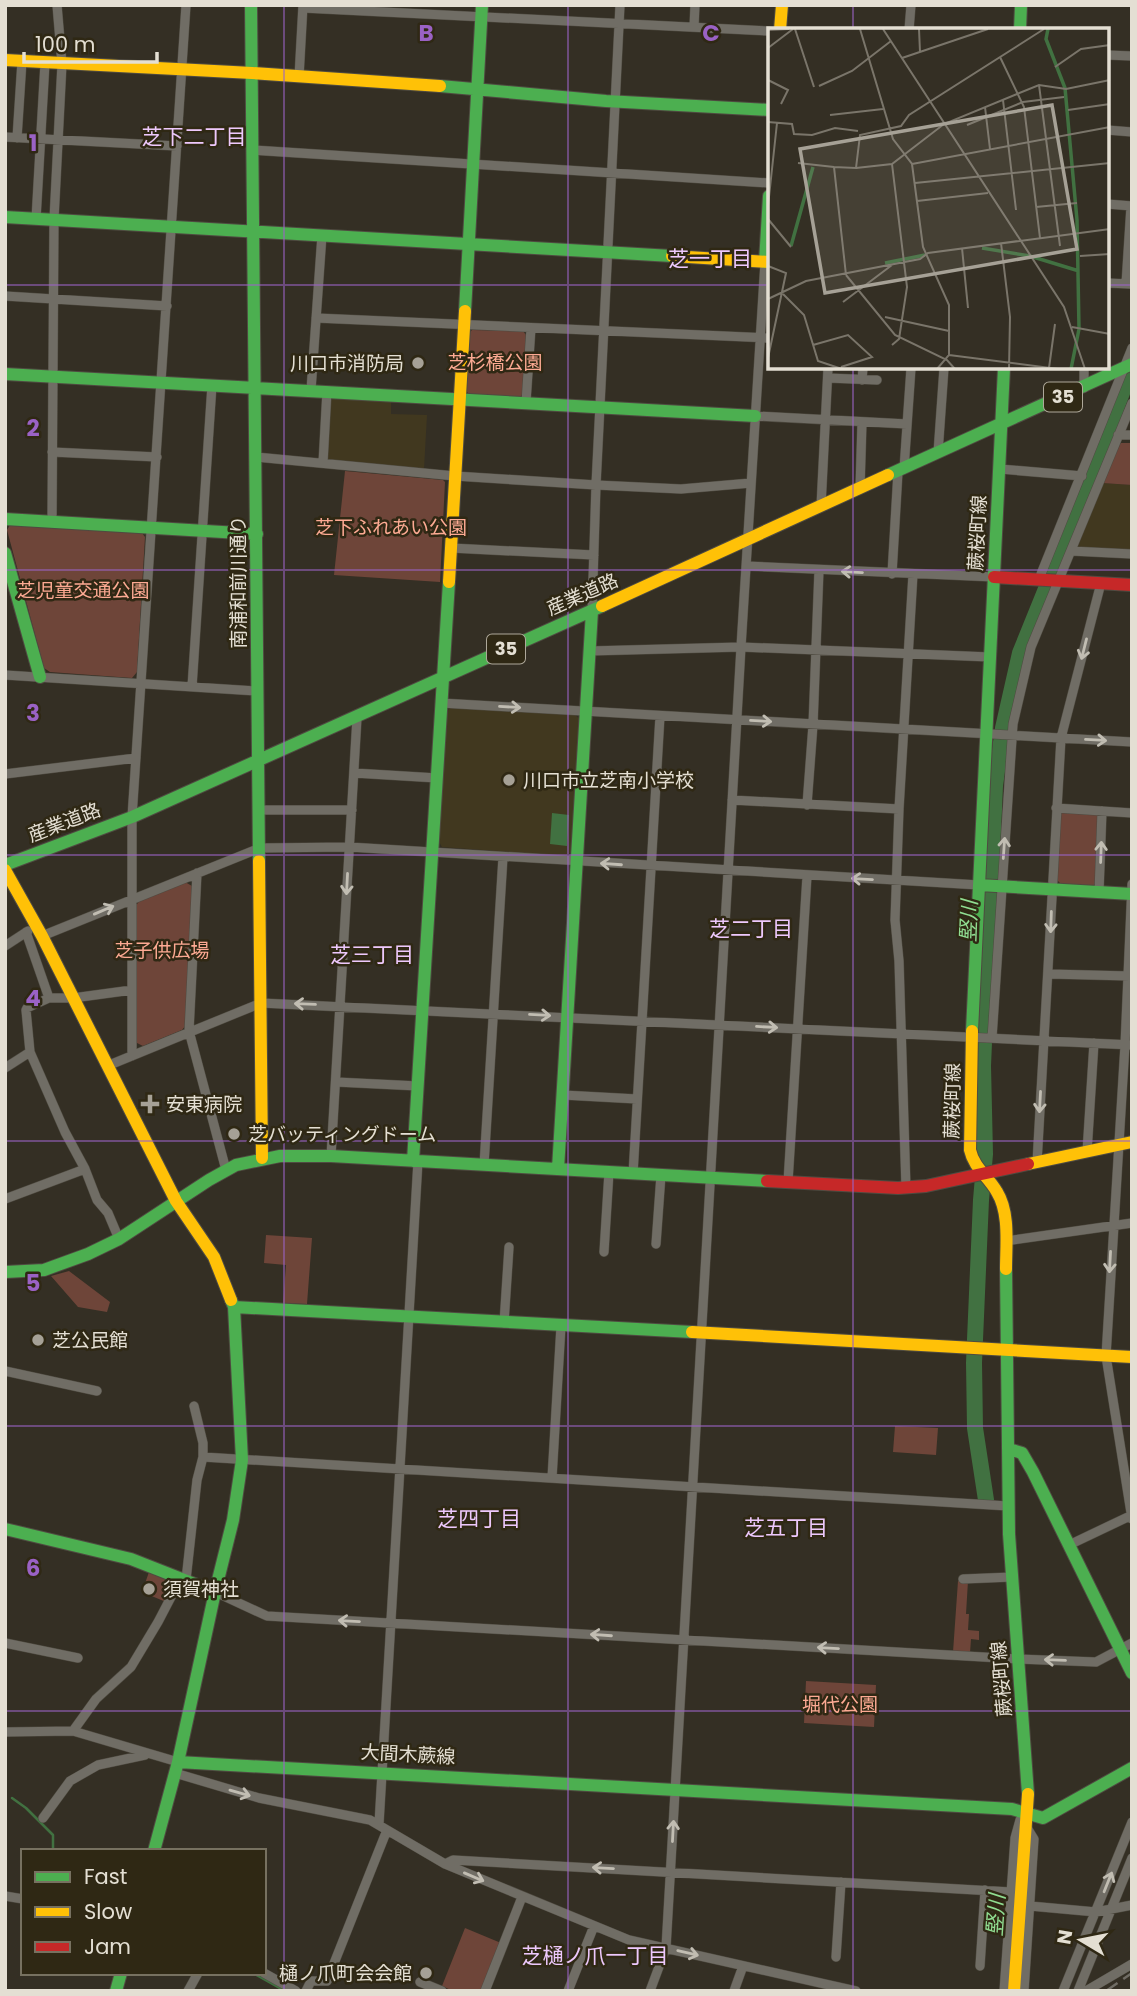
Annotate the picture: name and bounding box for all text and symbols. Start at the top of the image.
text: B [418,17,434,49]
text: C [702,17,720,49]
scale bar [24,21,158,65]
inset map [768,28,1109,369]
text: 100 m [35,30,95,59]
district label: 芝下二丁目 [142,122,247,151]
text: 1 [29,127,37,159]
district label: 芝一丁目 [668,244,752,273]
park label: 芝杉橋公園 [447,349,543,376]
place label: 川口市消防局 [290,350,404,377]
marker: 川口市消防局 [410,355,426,371]
road number: 35 [1044,382,1082,412]
text: 2 [26,412,40,444]
street label: 蕨桜町線 [962,494,993,572]
park label: 芝下ふれあい公園 [315,514,467,541]
street label: 南浦和前川通り [225,515,252,649]
one-way arrow [841,565,864,578]
street label: 産業道路 [542,567,622,622]
park label: 芝児童交通公園 [16,577,150,604]
road number: 35 [487,634,525,664]
one-way arrow [1077,637,1090,660]
text: 3 [26,697,40,729]
one-way arrow [498,701,520,714]
one-way arrow [749,715,772,728]
one-way arrow [1084,734,1107,747]
place label: 川口市立芝南小学校 [523,767,694,794]
marker: 川口市立芝南小学校 [501,772,517,788]
street label: 産業道路 [24,796,105,849]
one-way arrow [997,837,1010,860]
one-way arrow [1094,840,1107,863]
one-way arrow [599,857,622,870]
one-way arrow [341,872,354,895]
one-way arrow [851,873,874,886]
water label: 竪川 [953,897,984,942]
one-way arrow [93,903,115,916]
one-way arrow [1044,911,1057,933]
district label: 芝二丁目 [709,914,793,943]
park label: 芝子供広場 [114,937,210,964]
district label: 芝三丁目 [330,940,414,969]
text: 4 [25,982,41,1014]
one-way arrow [294,998,317,1011]
one-way arrow [528,1009,551,1022]
one-way arrow [755,1021,778,1034]
street label: 蕨桜町線 [938,1063,967,1139]
one-way arrow [1034,1090,1047,1113]
place label: 安東病院 [166,1091,242,1118]
marker: 安東病院 [140,1094,160,1114]
place label: 芝バッティングドーム [248,1121,436,1148]
marker: 芝バッティングドーム [226,1126,242,1142]
one-way arrow [1104,1250,1117,1273]
text: 5 [26,1267,40,1299]
place label: 芝公民館 [52,1327,128,1354]
marker: 芝公民館 [30,1332,46,1348]
district label: 芝四丁目 [437,1504,521,1533]
district label: 芝五丁目 [744,1513,828,1542]
text: 6 [26,1552,40,1584]
place label: 須賀神社 [163,1576,239,1603]
marker: 須賀神社 [141,1581,157,1597]
one-way arrow [338,1614,361,1627]
one-way arrow [590,1628,613,1641]
street label: 蕨桜町線 [985,1640,1018,1718]
one-way arrow [817,1641,840,1654]
one-way arrow [1044,1654,1067,1667]
park label: 堀代公園 [802,1691,878,1718]
street label: 大間木蕨線 [360,1739,456,1770]
one-way arrow [228,1787,251,1800]
one-way arrow [667,1820,680,1843]
legend [21,1849,266,1975]
text: Fast [84,1862,127,1891]
one-way arrow [592,1862,615,1875]
one-way arrow [463,1871,485,1884]
one-way arrow [1102,1872,1115,1894]
water label: 竪川 [980,1891,1012,1937]
text: Slow [84,1897,132,1926]
north arrow [1046,1905,1116,1975]
text: N [1050,1928,1079,1947]
text: Jam [84,1932,131,1961]
district label: 芝樋ノ爪一丁目 [522,1941,669,1970]
one-way arrow [676,1947,699,1961]
place label: 樋ノ爪町会会館 [279,1960,412,1987]
marker: 樋ノ爪町会会館 [418,1965,434,1981]

